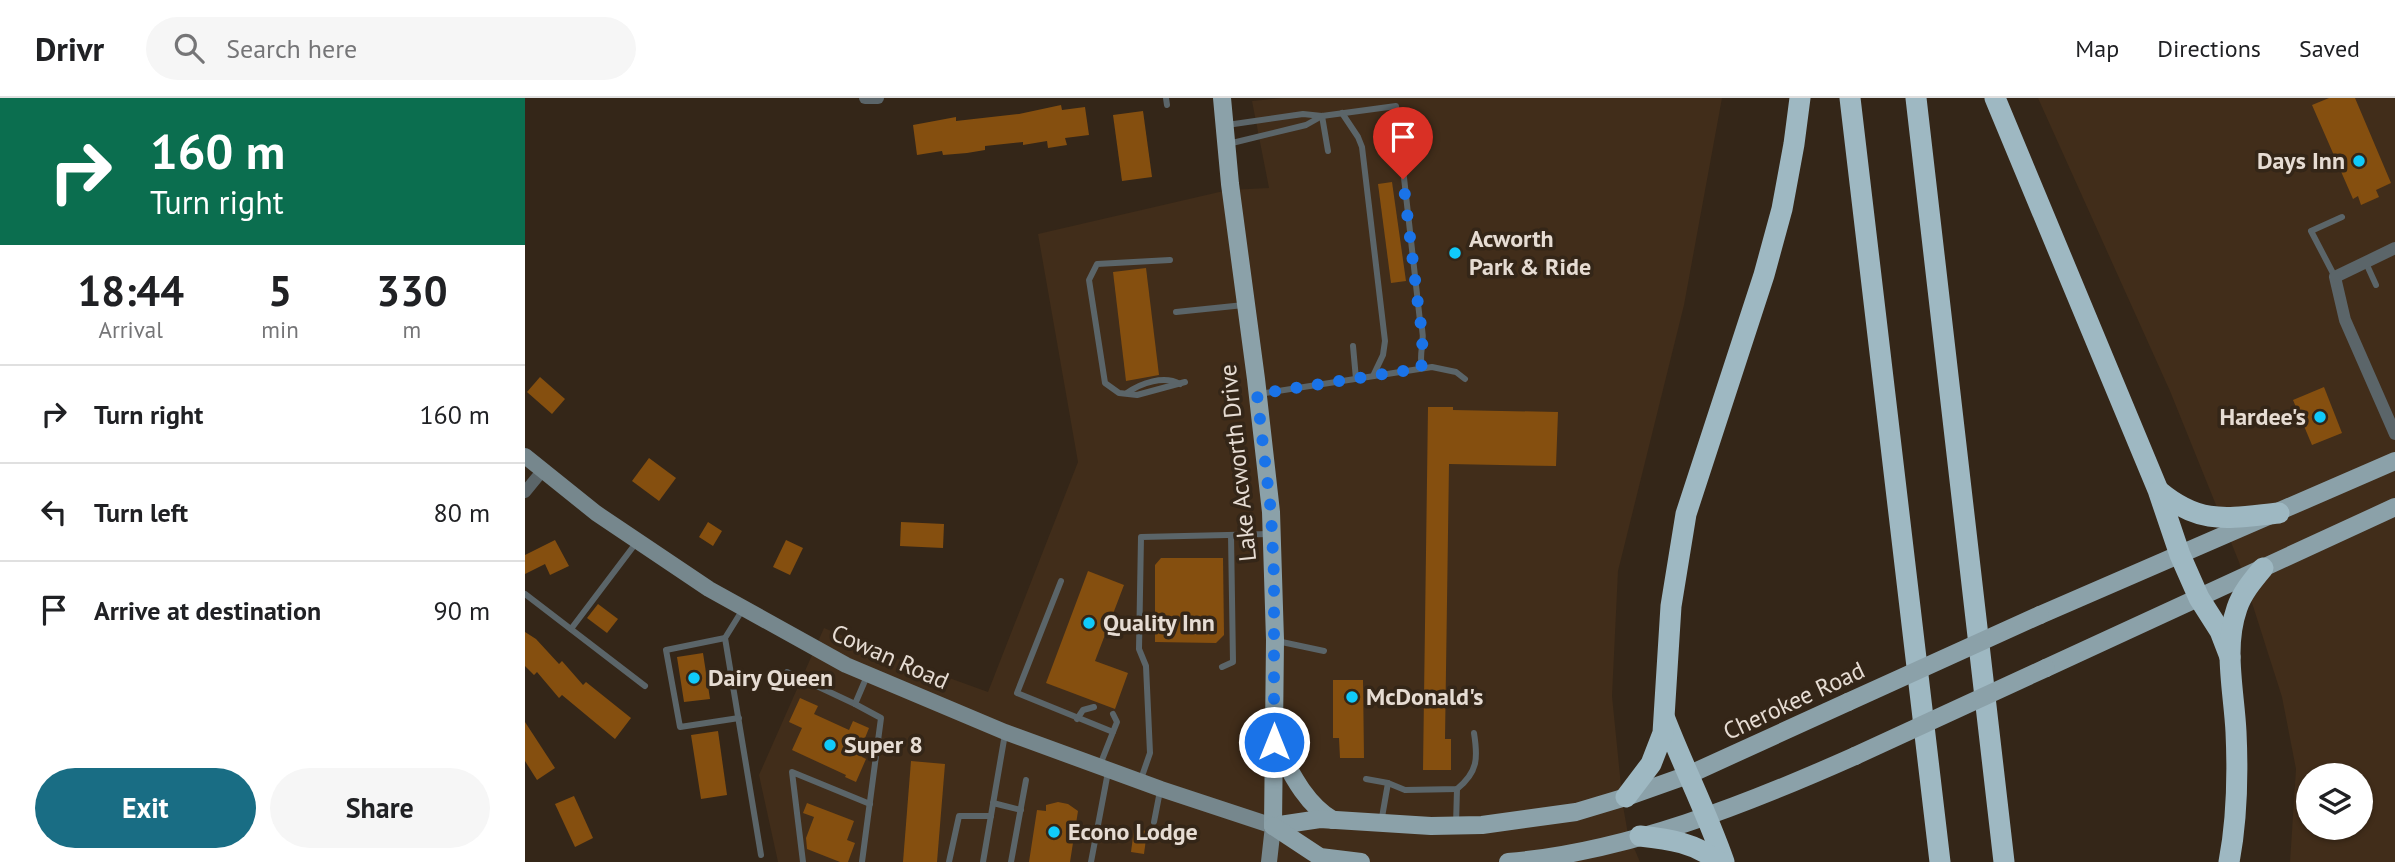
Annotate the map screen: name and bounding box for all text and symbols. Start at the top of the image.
search box [146,17,636,80]
text: Drivr [35,27,104,70]
icon: search [170,29,208,67]
text: Search here [226,32,357,65]
text: Map [2075,33,2119,64]
text: Directions [2157,33,2261,64]
text: Saved [2299,33,2360,64]
pin [1373,107,1433,179]
icon: arrive [1384,118,1422,156]
text: 160 m [150,119,285,183]
icon: right [35,126,126,217]
place label: Days Inn [2257,145,2345,176]
marker: Days Inn [2351,153,2367,169]
text: Turn right [150,181,284,223]
place label: Acworth Park & Ride [1469,223,1591,282]
marker: Acworth Park & Ride [1447,245,1463,261]
text: 18:44 [77,263,184,318]
text: 5 [268,263,292,318]
text: 330 [376,263,448,318]
text: Arrival [98,315,163,344]
text: min [261,315,299,344]
text: m [403,315,421,344]
street label: Lake Acworth Drive [1212,363,1263,563]
icon: right [35,395,73,433]
text: Turn right [94,398,203,431]
text: 160 m [419,398,490,431]
place label: Hardee's [2220,401,2306,432]
marker: Hardee's [2312,409,2328,425]
icon: left [35,493,73,531]
text: Turn left [94,496,188,529]
text: 80 m [434,496,490,529]
icon: arrive [35,591,73,629]
text: Arrive at destination [94,594,321,627]
text: 90 m [434,594,490,627]
place label: Quality Inn [1103,607,1215,638]
marker: Quality Inn [1081,615,1097,631]
street label: Cowan Road [827,617,954,696]
street label: Cherokee Road [1718,654,1869,747]
place label: Dairy Queen [708,662,833,693]
marker: Dairy Queen [686,670,702,686]
place label: McDonald's [1366,681,1483,712]
marker: McDonald's [1344,689,1360,705]
position arrow [1237,705,1311,779]
place label: Super 8 [844,729,923,760]
marker: Super 8 [822,737,838,753]
map controls [2296,763,2373,840]
button: layers [2296,763,2373,840]
button: Exit [35,768,256,848]
button: Share [270,768,490,848]
place label: Econo Lodge [1068,816,1198,847]
marker: Econo Lodge [1046,824,1062,840]

